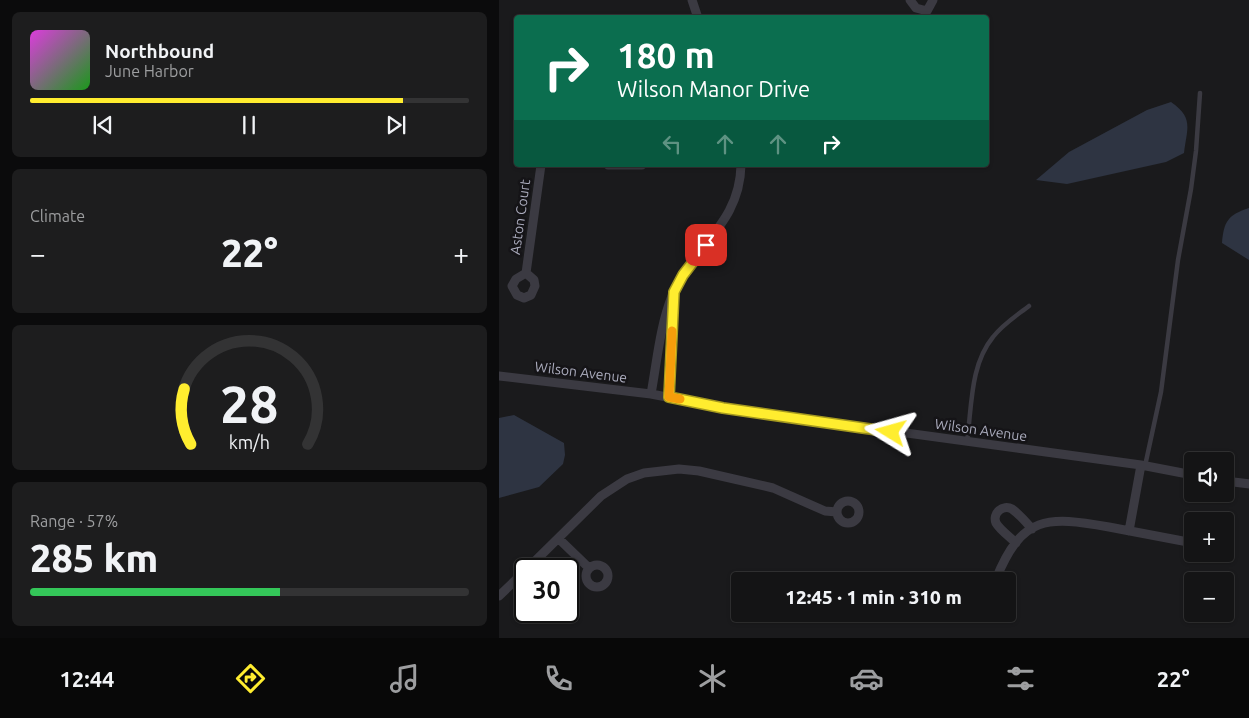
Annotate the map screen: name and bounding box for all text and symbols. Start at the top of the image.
icon: right [534,35,599,100]
text: 180 m [617,35,715,75]
text: Northbound [105,40,214,62]
text: June Harbor [105,62,194,80]
text: Wilson Manor Drive [617,76,810,101]
icon: previous [89,111,117,139]
icon: pause [235,111,263,139]
icon: next [382,111,410,139]
icon: left [658,130,686,158]
icon: ahead [711,130,739,158]
icon: ahead [764,130,792,158]
icon: right [817,130,845,158]
street label: Aston Court [507,178,533,256]
text: Climate [30,207,85,225]
pin [685,224,727,266]
icon: arrive [692,231,720,259]
text: 22° [221,232,278,274]
text: − [30,238,46,269]
text: + [453,238,469,269]
street label: Wilson Avenue [534,358,628,386]
text: 28 [220,375,279,433]
position arrow [864,405,916,457]
street label: Wilson Avenue [934,416,1028,444]
text: km/h [229,432,270,452]
map controls [1184,452,1234,622]
button: sound [1184,452,1234,502]
text: Range · 57% [30,512,118,530]
button: + [1184,512,1234,562]
text: 285 km [30,537,158,579]
speed limit sign: 30 [514,558,579,623]
button: − [1184,572,1234,622]
text: 12:45 · 1 min · 310 m [785,586,962,608]
icon: directions [233,661,268,696]
icon: music [387,661,422,696]
icon: phone [541,661,576,696]
icon: climate [695,661,730,696]
icon: car [849,661,884,696]
icon: filters [1003,661,1038,696]
text: 12:44 [59,666,115,691]
text: 22° [1157,666,1189,691]

